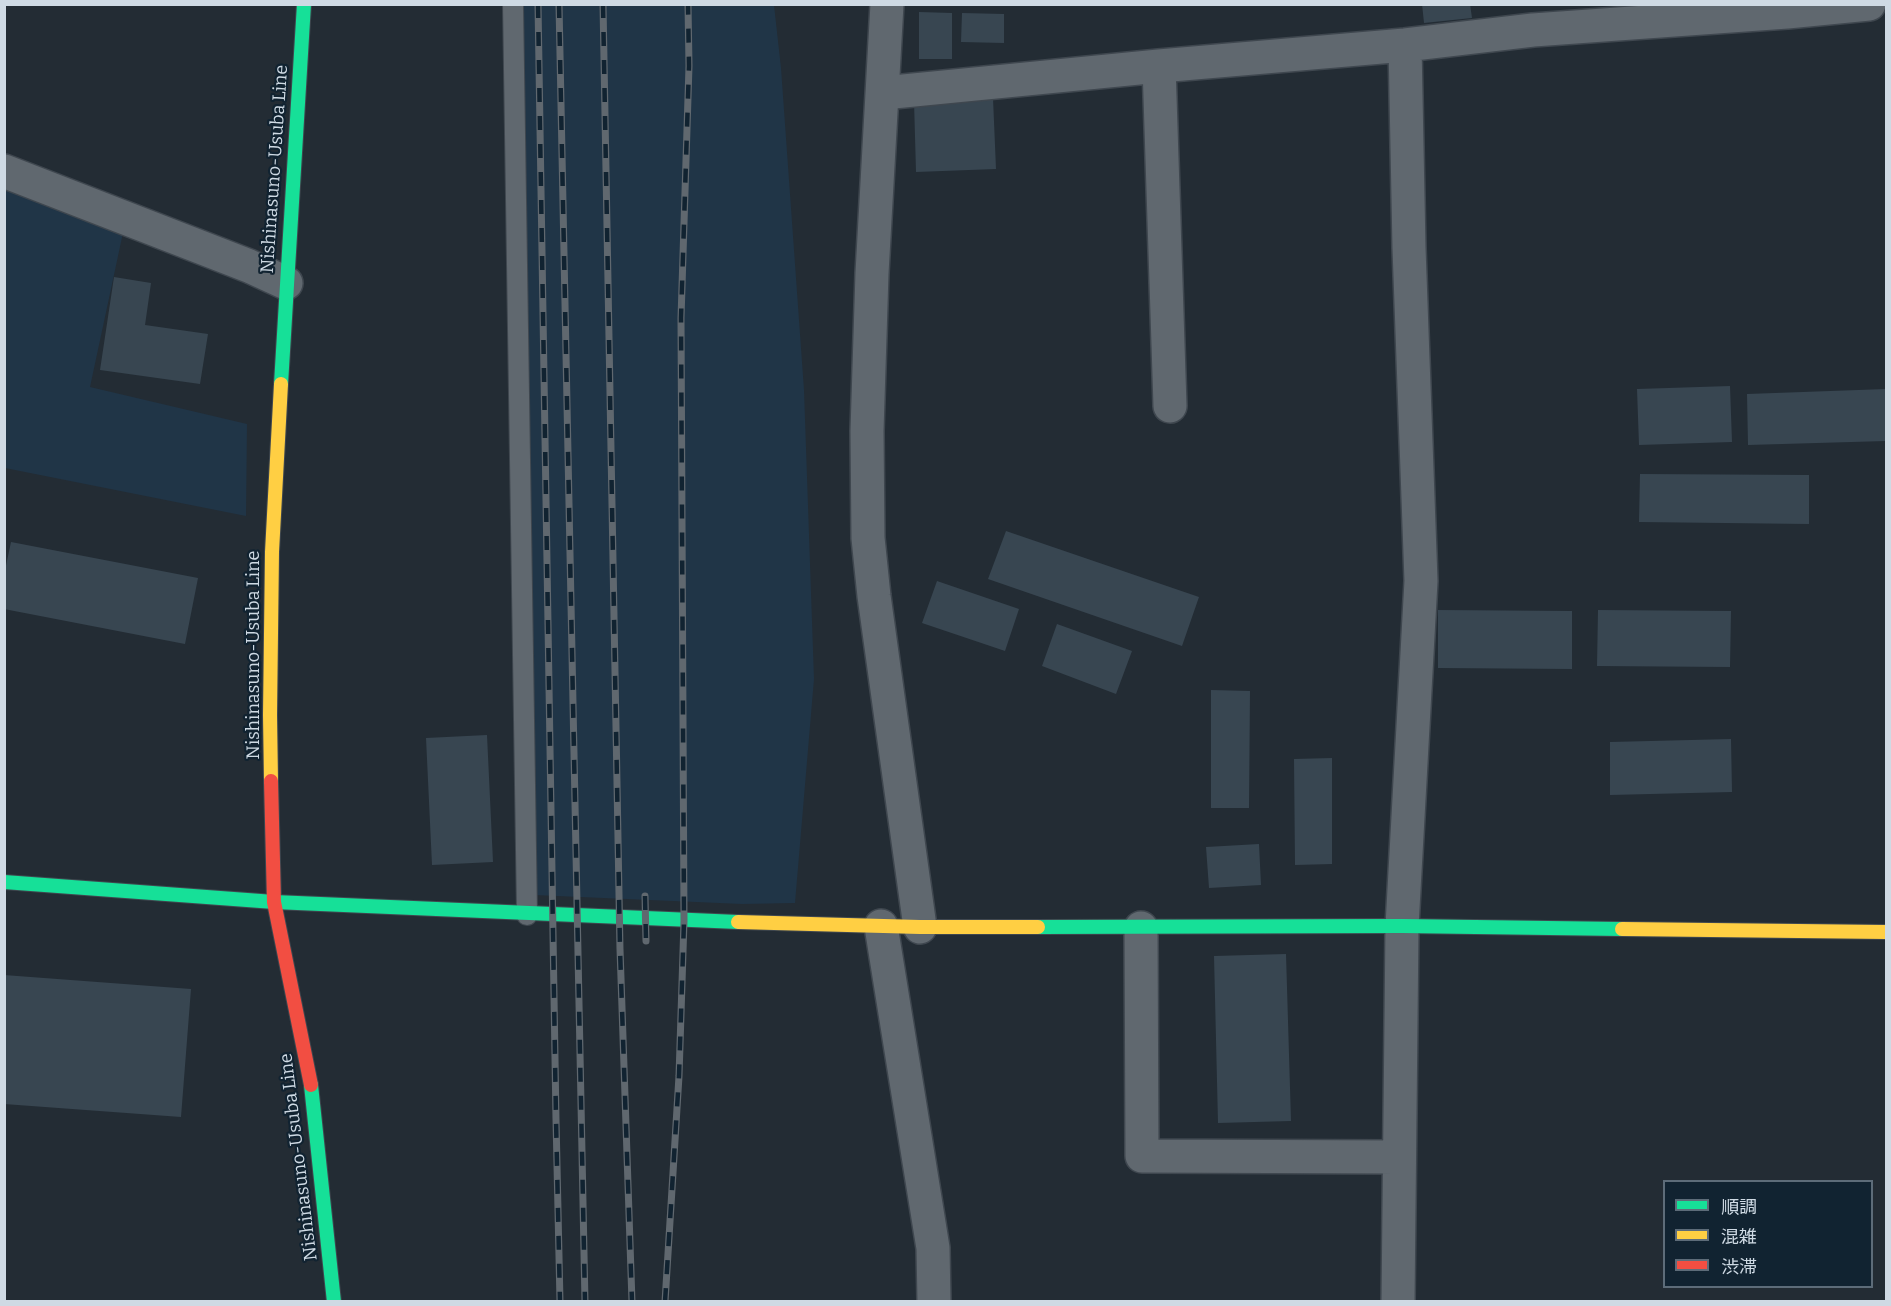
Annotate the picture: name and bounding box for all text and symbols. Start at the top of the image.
street label: Nishinasuno-Usuba Line [257,64,293,274]
street label: Nishinasuno-Usuba Line [243,551,265,759]
street label: Nishinasuno-Usuba Line [276,1052,322,1262]
legend [1663,1180,1873,1288]
text: 順調 [1721,1196,1757,1218]
text: 混雑 [1721,1226,1757,1248]
text: 渋滞 [1721,1256,1757,1278]

